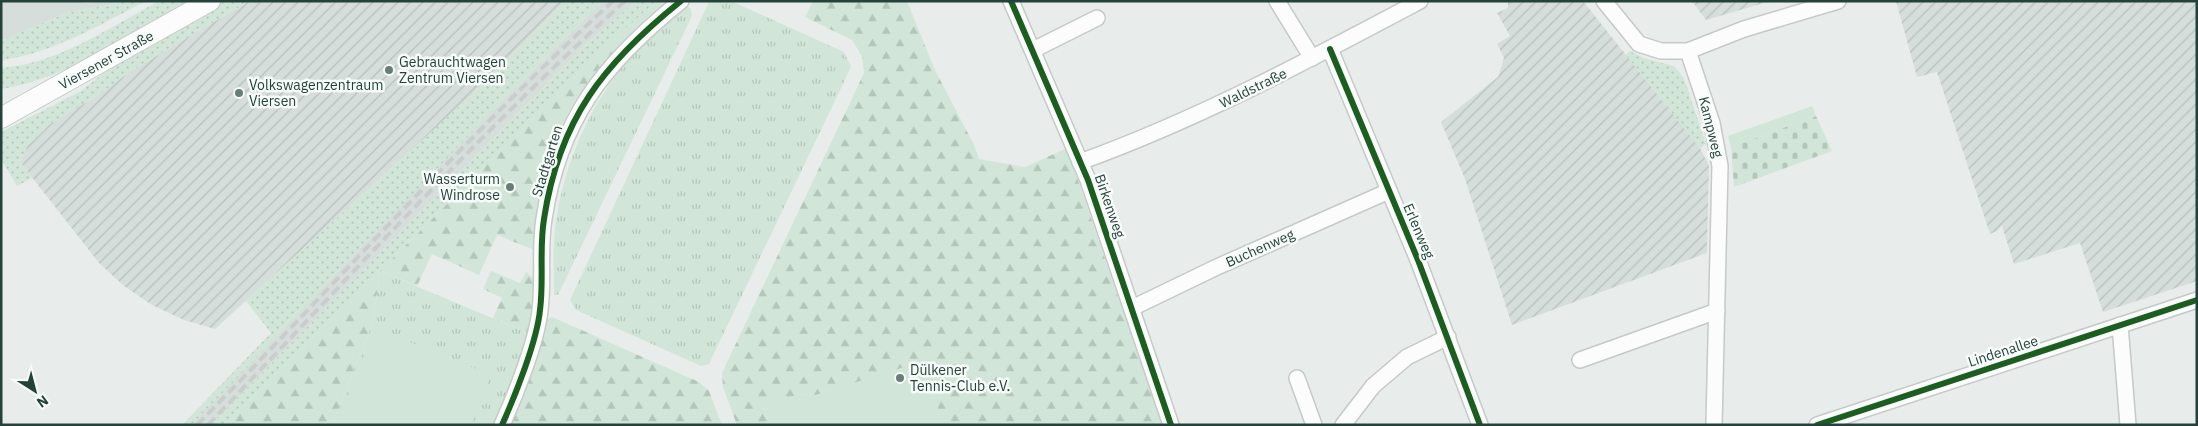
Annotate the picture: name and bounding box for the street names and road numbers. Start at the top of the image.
street label: Viersener Straße [55,26,157,93]
street label: Waldstraße [1216,64,1290,112]
street label: Kampweg [1695,95,1727,160]
street label: Stadtgarten [528,123,566,199]
street label: Birkenweg [1091,172,1129,241]
street label: Erlenweg [1399,201,1439,262]
street label: Buchenweg [1223,225,1298,271]
street label: Lindenallee [1966,331,2041,371]

